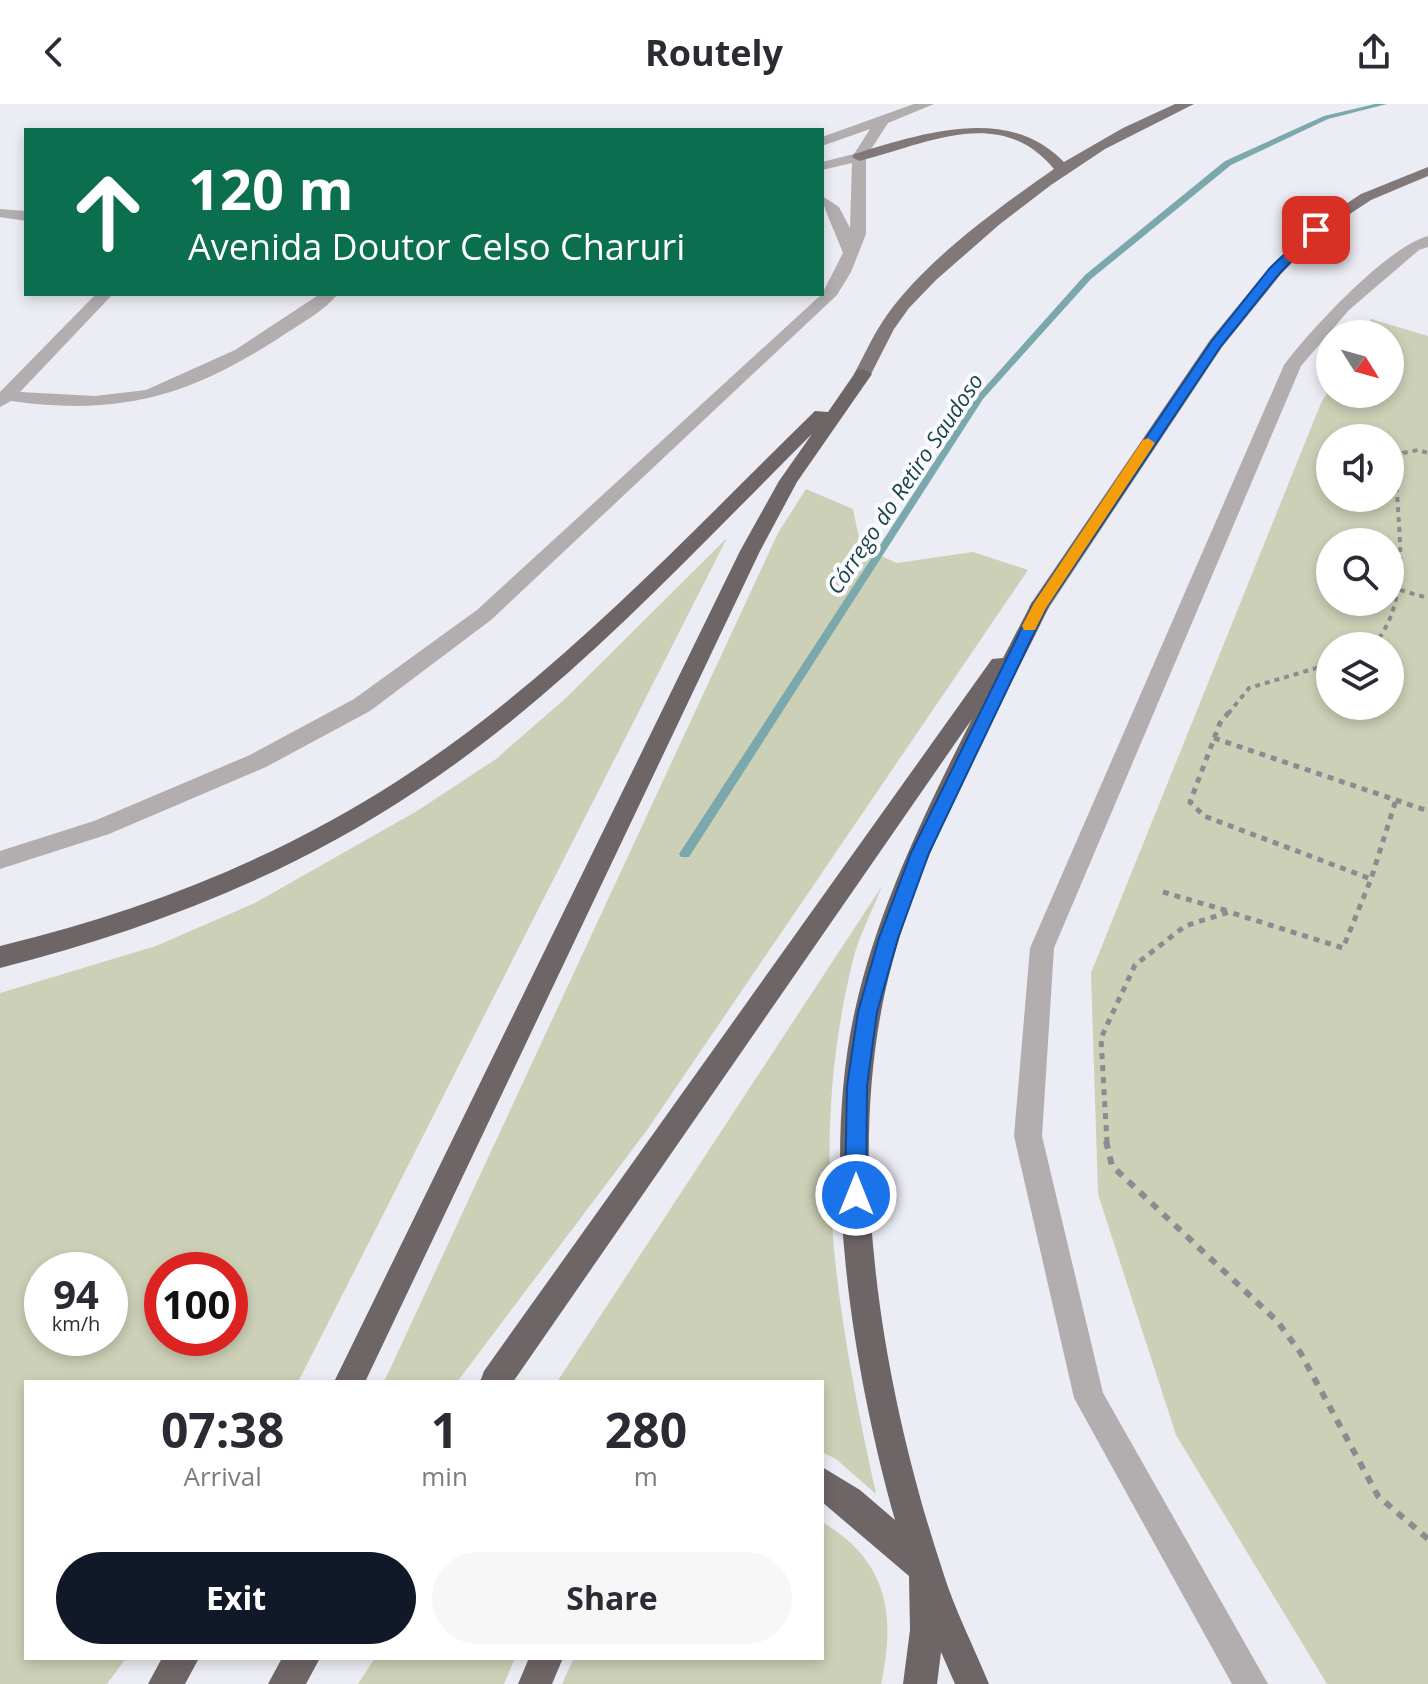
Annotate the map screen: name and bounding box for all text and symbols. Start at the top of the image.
text: Routely [645,28,783,77]
icon: back [32,30,76,74]
icon: share [1352,30,1396,74]
text: 120 m [188,150,354,226]
icon: ahead [56,160,160,264]
pin [1282,196,1350,264]
icon: arrive [1294,208,1338,252]
text: Avenida Doutor Celso Charuri [188,222,685,271]
north arrow [1316,320,1404,408]
map controls [1316,320,1404,720]
water label: Córrego do Retiro Saudoso [819,367,989,599]
button: sound [1316,424,1404,512]
button: search [1316,528,1404,616]
button: layers [1316,632,1404,720]
position arrow [814,1153,898,1237]
speed limit sign: 100 [144,1252,248,1356]
text: 94 [53,1266,99,1321]
text: km/h [52,1310,100,1337]
text: 07:38 [161,1397,284,1462]
text: 1 [431,1397,458,1462]
text: 280 [605,1397,687,1462]
text: Arrival [183,1458,262,1494]
text: min [421,1458,468,1494]
text: m [634,1458,658,1494]
button: Exit [56,1552,416,1644]
button: Share [432,1552,792,1644]

